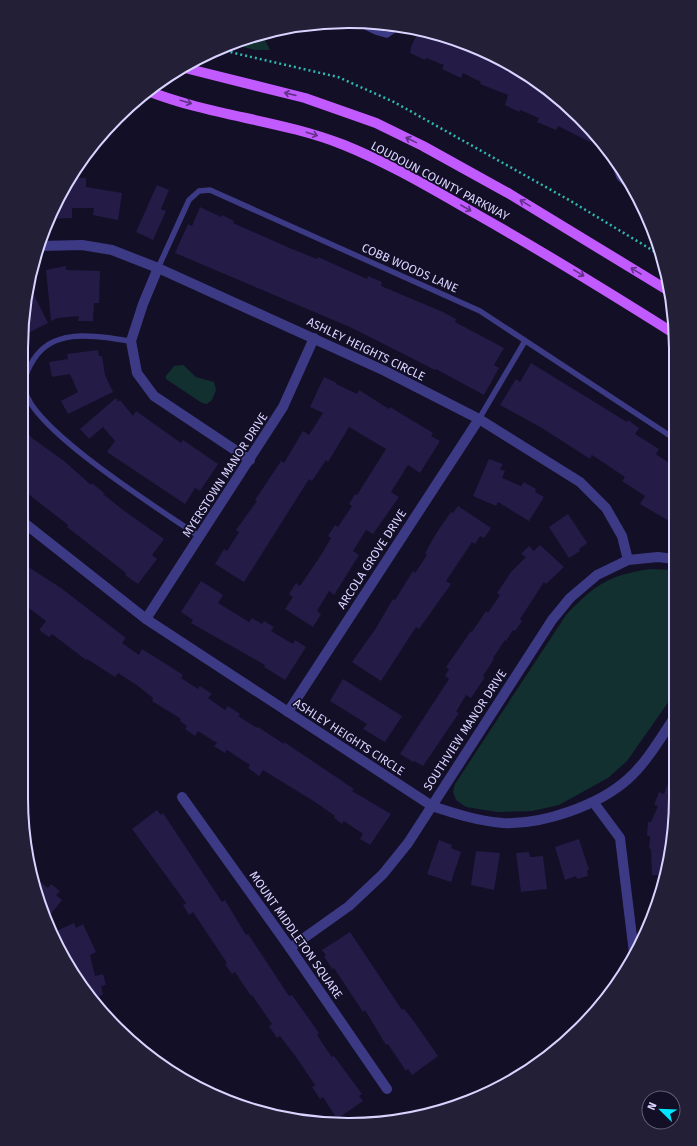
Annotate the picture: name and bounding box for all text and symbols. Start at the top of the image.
one-way arrow [284,90,297,97]
one-way arrow [179,99,192,107]
one-way arrow [305,131,318,138]
one-way arrow [405,136,417,143]
street label: LOUDOUN COUNTY PARKWAY [369,139,512,224]
one-way arrow [519,199,531,207]
one-way arrow [460,205,472,213]
street label: COBB WOODS LANE [360,240,460,296]
one-way arrow [630,266,642,274]
one-way arrow [573,270,585,278]
street label: ASHLEY HEIGHTS CIRCLE [305,314,427,384]
street label: MYERSTOWN MANOR DRIVE [179,410,271,540]
street label: ARCOLA GROVE DRIVE [335,507,409,611]
street label: SOUTHVIEW MANOR DRIVE [421,667,509,793]
street label: ASHLEY HEIGHTS CIRCLE [291,696,407,778]
street label: MOUNT MIDDLETON SQUARE [247,869,345,1001]
north arrow [641,1090,681,1130]
text: N [645,1100,660,1112]

